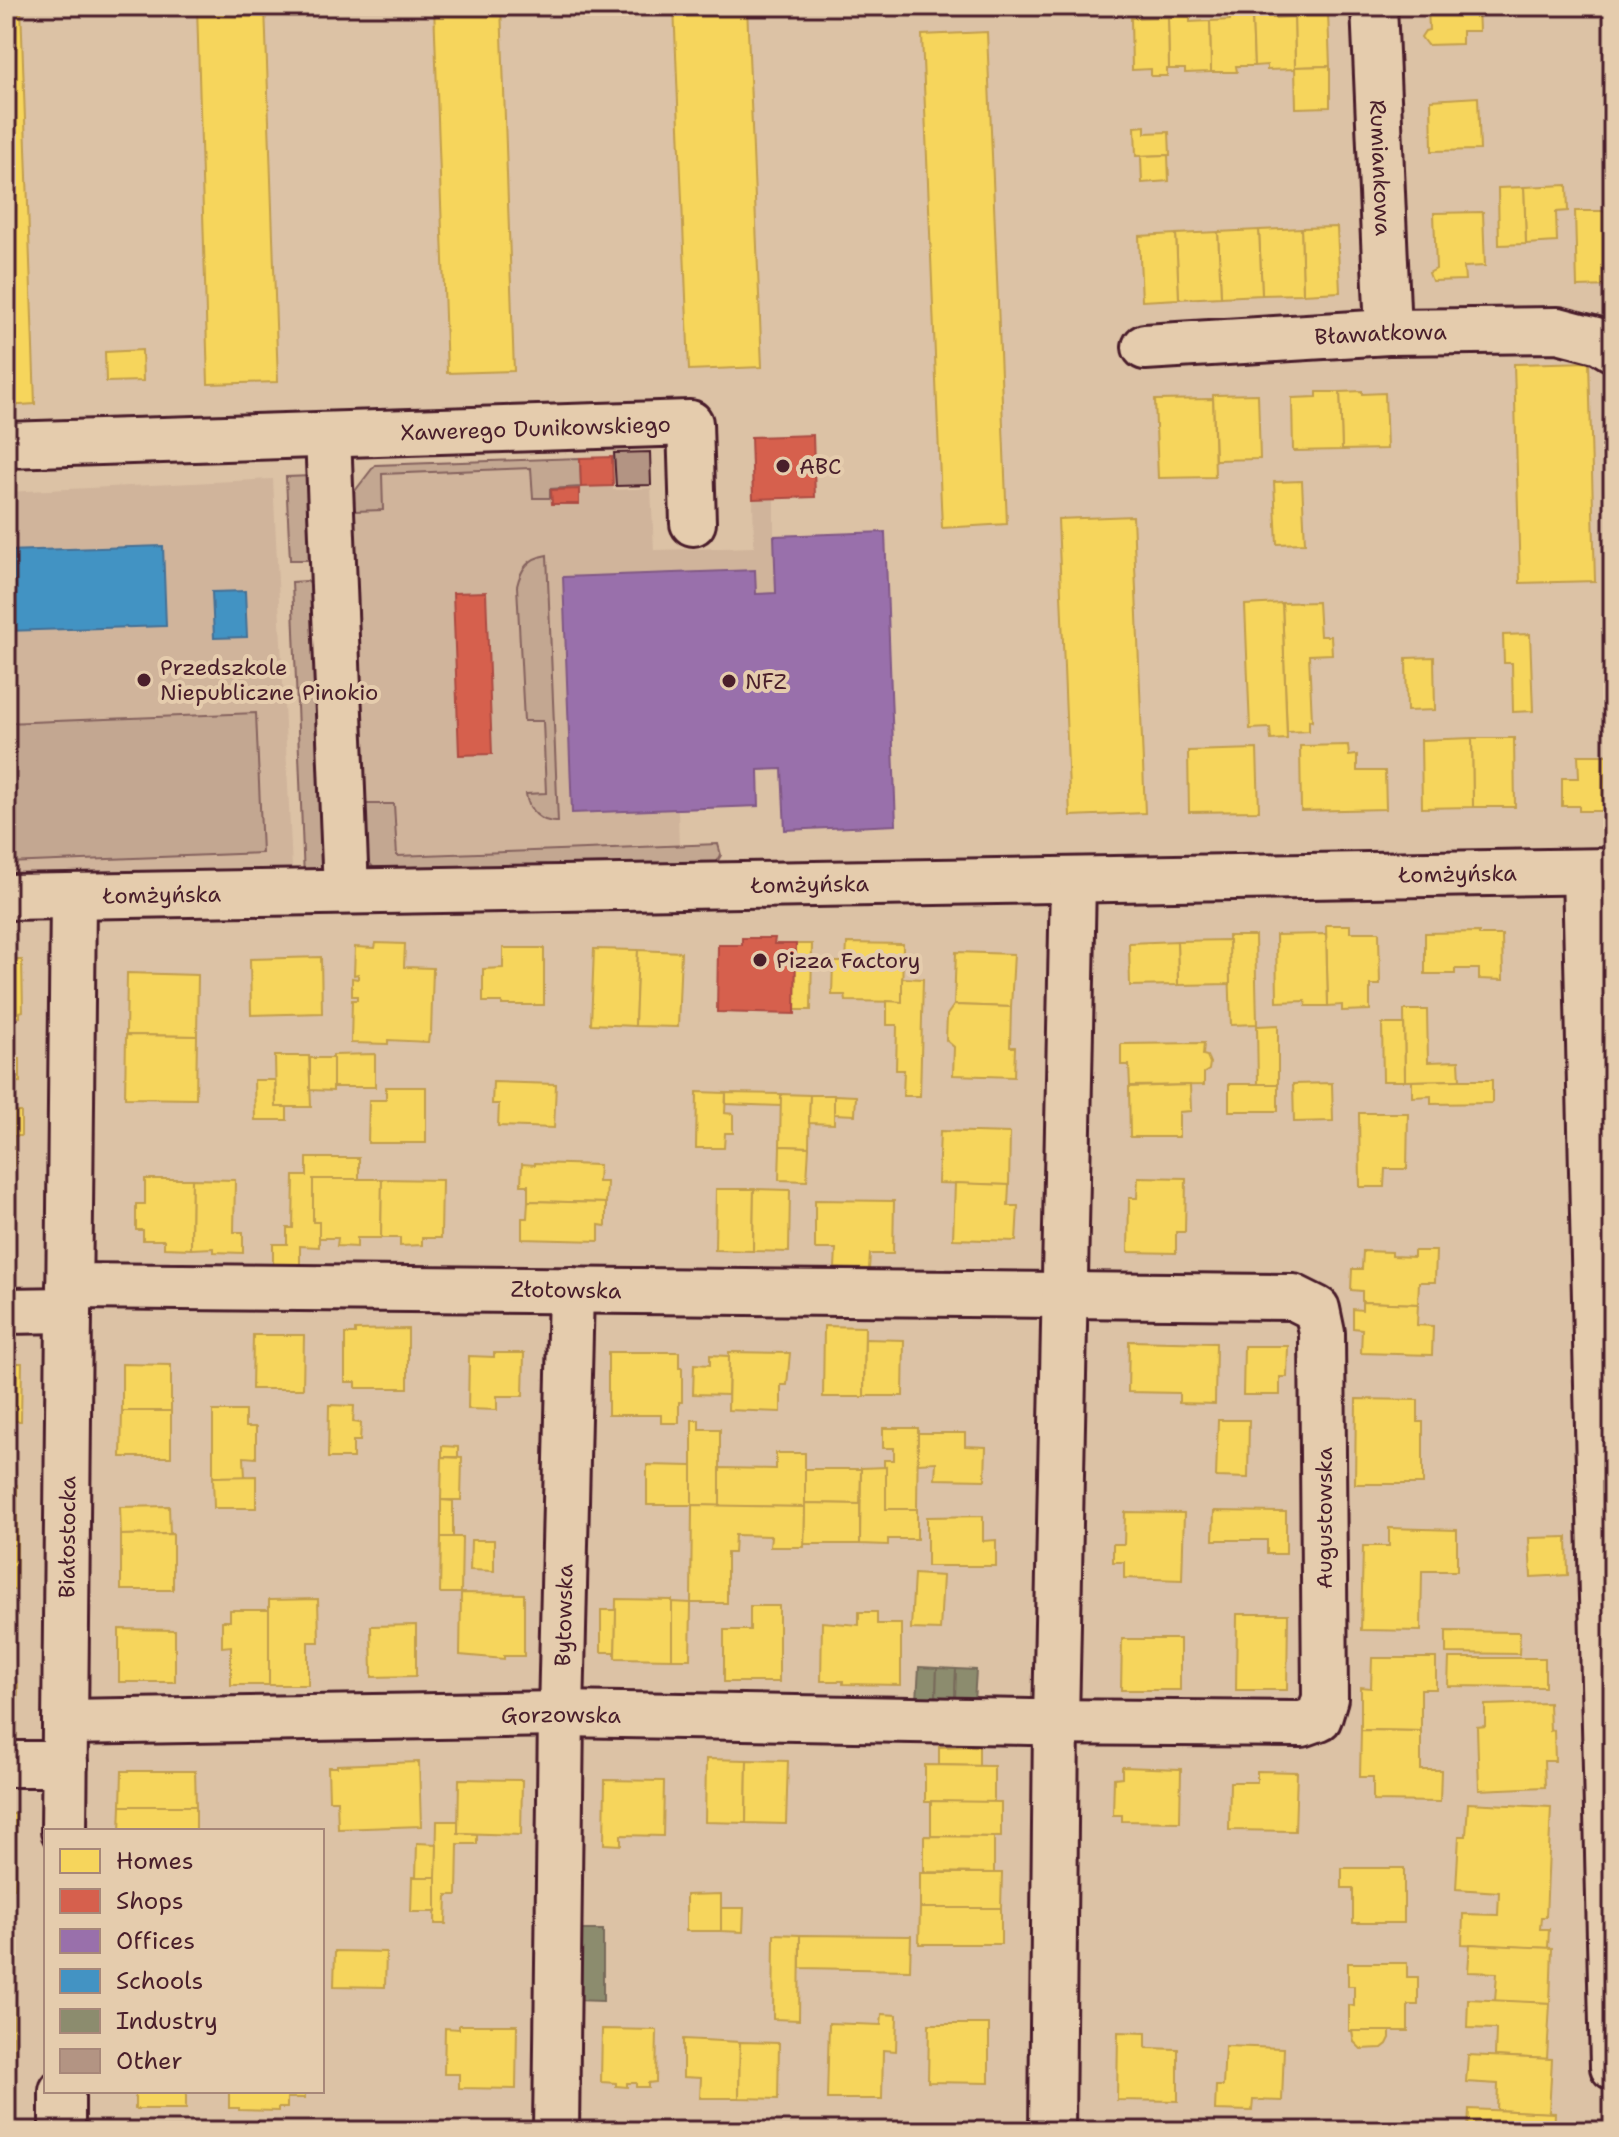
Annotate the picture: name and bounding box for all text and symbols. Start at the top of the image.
street label: Rumiankowa [1364,99,1398,237]
street label: Bławatkowa [1314,317,1447,351]
street label: Xawerego Dunikowskiego [400,409,671,447]
place label: ABC [799,452,842,481]
marker: ABC [774,457,792,475]
place label: Przedszkole Niepubliczne Pinokio [160,653,378,707]
place label: NFZ [745,667,787,696]
marker: Przedszkole Niepubliczne Pinokio [135,671,153,689]
marker: NFZ [720,672,738,690]
street label: Łomżyńska [1397,858,1517,889]
street label: Łomżyńska [750,869,870,899]
street label: Łomżyńska [102,879,222,910]
place label: Pizza Factory [776,946,920,975]
marker: Pizza Factory [751,951,769,969]
street label: Złotowska [510,1275,622,1305]
street label: Augustowska [1310,1447,1339,1589]
street label: Białostocka [52,1475,82,1598]
street label: Bytowska [548,1563,579,1667]
street label: Gorzowska [501,1699,622,1730]
legend [44,1829,324,2093]
text: Homes [116,1845,194,1877]
text: Shops [116,1885,184,1917]
text: Offices [116,1925,195,1957]
text: Schools [116,1965,203,1997]
text: Industry [116,2005,218,2037]
text: Other [116,2045,183,2077]

